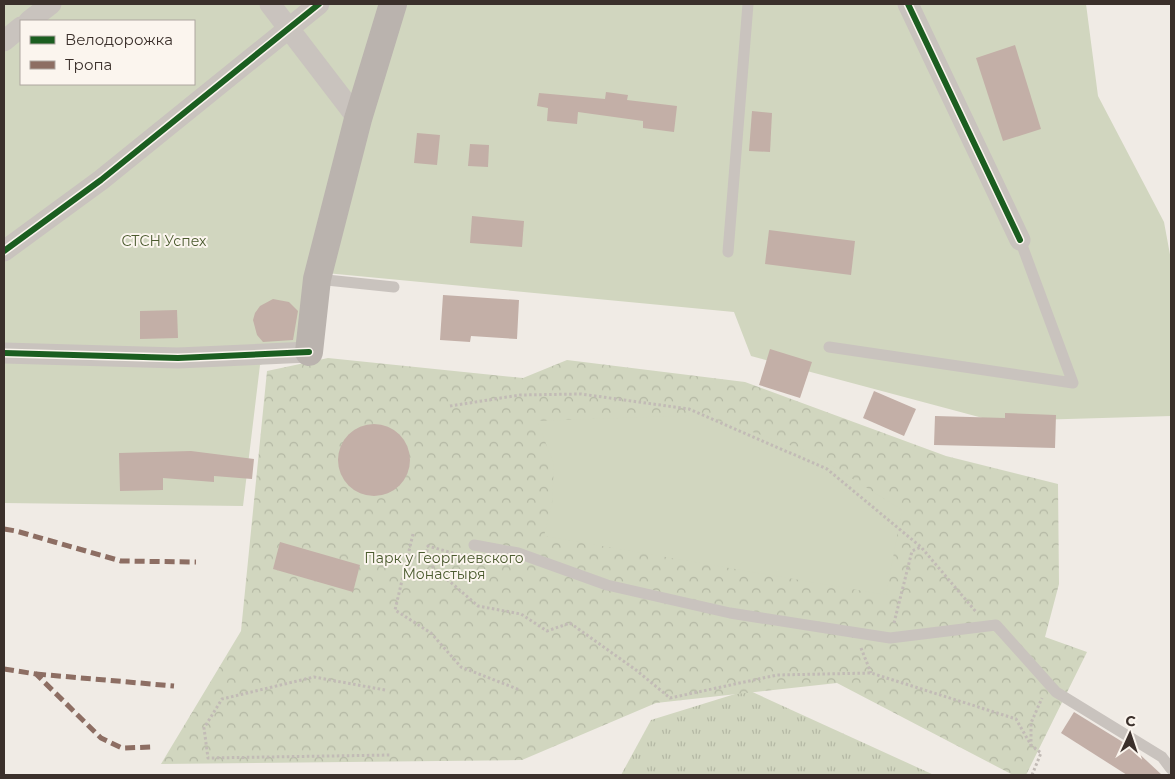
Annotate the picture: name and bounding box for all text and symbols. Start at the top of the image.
legend [20,20,195,85]
text: Велодорожка [65,30,173,49]
text: Тропа [65,55,112,74]
park label: СТСН Успех [122,232,207,250]
park label: Парк у Георгиевского Монастыря [364,549,524,583]
north arrow [1105,709,1155,759]
text: С [1125,712,1136,730]

